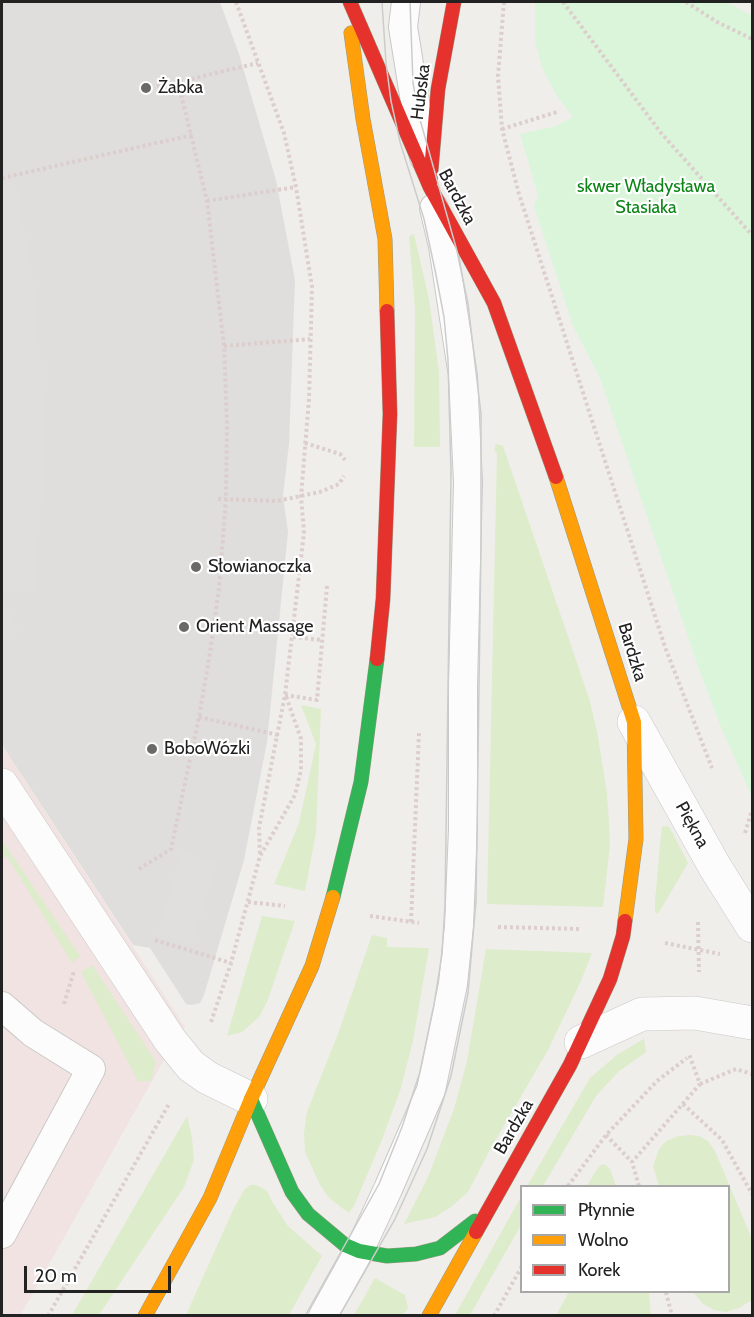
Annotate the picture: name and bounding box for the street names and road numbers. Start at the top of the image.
street label: Hubska [407,63,435,121]
street label: Bardzka [433,165,481,229]
street label: Bardzka [613,620,651,684]
street label: Piękna [670,798,714,852]
street label: Bardzka [490,1096,538,1158]

